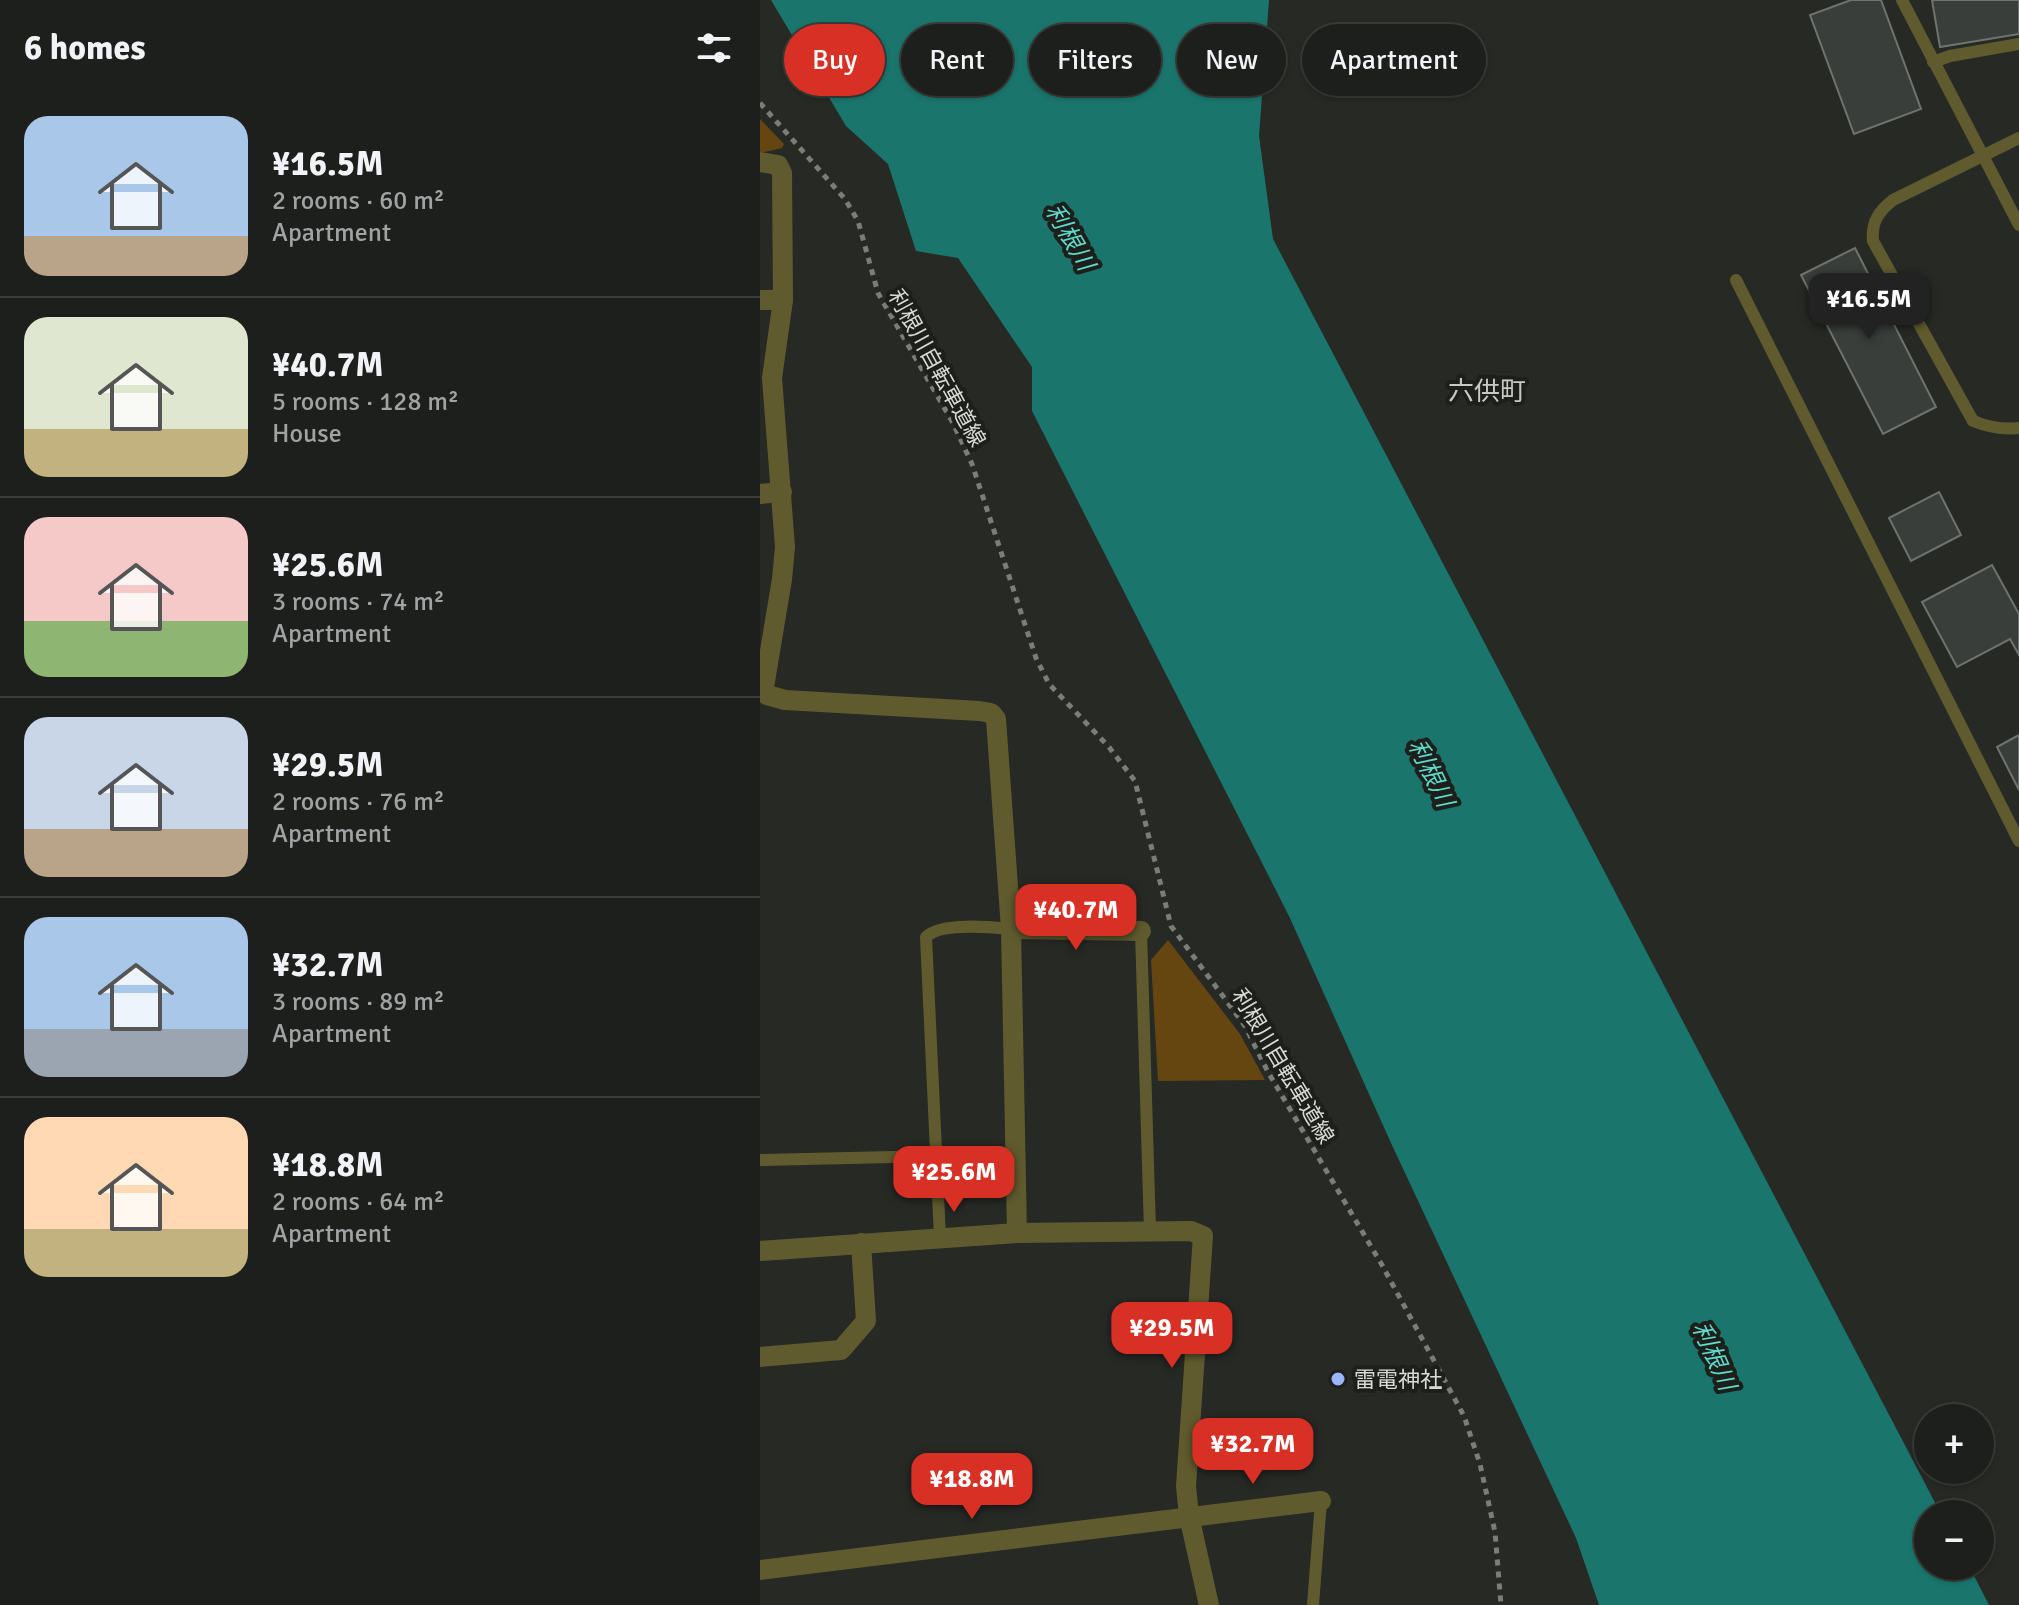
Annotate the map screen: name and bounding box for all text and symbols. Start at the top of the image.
chip: Buy [784,24,885,96]
chip: Rent [901,24,1013,96]
chip: Filters [1029,24,1161,96]
chip: New [1177,24,1286,96]
chip: Apartment [1302,24,1486,96]
icon: filters [692,26,736,70]
text: 6 homes [24,27,145,69]
text: ¥16.5M [272,143,384,185]
icon: home [88,148,184,244]
text: 2 rooms · 60 m² [272,185,445,217]
water label: 利根川 [1039,198,1102,278]
text: Apartment [272,217,391,249]
pin: ¥16.5M [1804,273,1934,341]
text: ¥16.5M [1826,283,1912,315]
street label: 利根川自転車道線 [883,284,991,452]
text: ¥40.7M [272,344,384,386]
icon: home [88,349,184,445]
district label: 六供町 [1448,376,1526,408]
text: 5 rooms · 128 m² [272,386,459,418]
text: House [272,418,342,450]
text: ¥25.6M [272,544,384,586]
icon: home [88,549,184,645]
text: 3 rooms · 74 m² [272,586,445,618]
text: Apartment [272,618,391,650]
water label: 利根川 [1402,734,1462,815]
text: ¥29.5M [272,744,384,786]
icon: home [88,749,184,845]
text: 2 rooms · 76 m² [272,786,445,818]
text: Apartment [272,818,391,850]
pin: ¥40.7M [1011,884,1141,952]
text: ¥40.7M [1033,894,1119,926]
text: ¥32.7M [272,944,384,986]
icon: home [88,949,184,1045]
street label: 利根川自転車道線 [1226,984,1340,1148]
text: 3 rooms · 89 m² [272,986,445,1018]
text: Apartment [272,1018,391,1050]
text: ¥18.8M [272,1144,384,1186]
pin: ¥25.6M [889,1146,1019,1214]
icon: home [88,1149,184,1245]
text: ¥25.6M [911,1156,997,1188]
text: 2 rooms · 64 m² [272,1186,445,1218]
text: Apartment [272,1218,391,1250]
pin: ¥29.5M [1107,1302,1237,1370]
text: ¥29.5M [1129,1312,1215,1344]
water label: 利根川 [1686,1317,1744,1398]
place label: 雷電神社 [1354,1366,1442,1393]
marker: 雷電神社 [1329,1370,1347,1388]
map controls [1914,1404,1994,1580]
button: + [1914,1404,1994,1484]
pin: ¥32.7M [1188,1418,1318,1486]
text: ¥32.7M [1210,1428,1296,1460]
pin: ¥18.8M [907,1453,1037,1521]
text: ¥18.8M [929,1463,1015,1495]
button: − [1914,1500,1994,1580]

